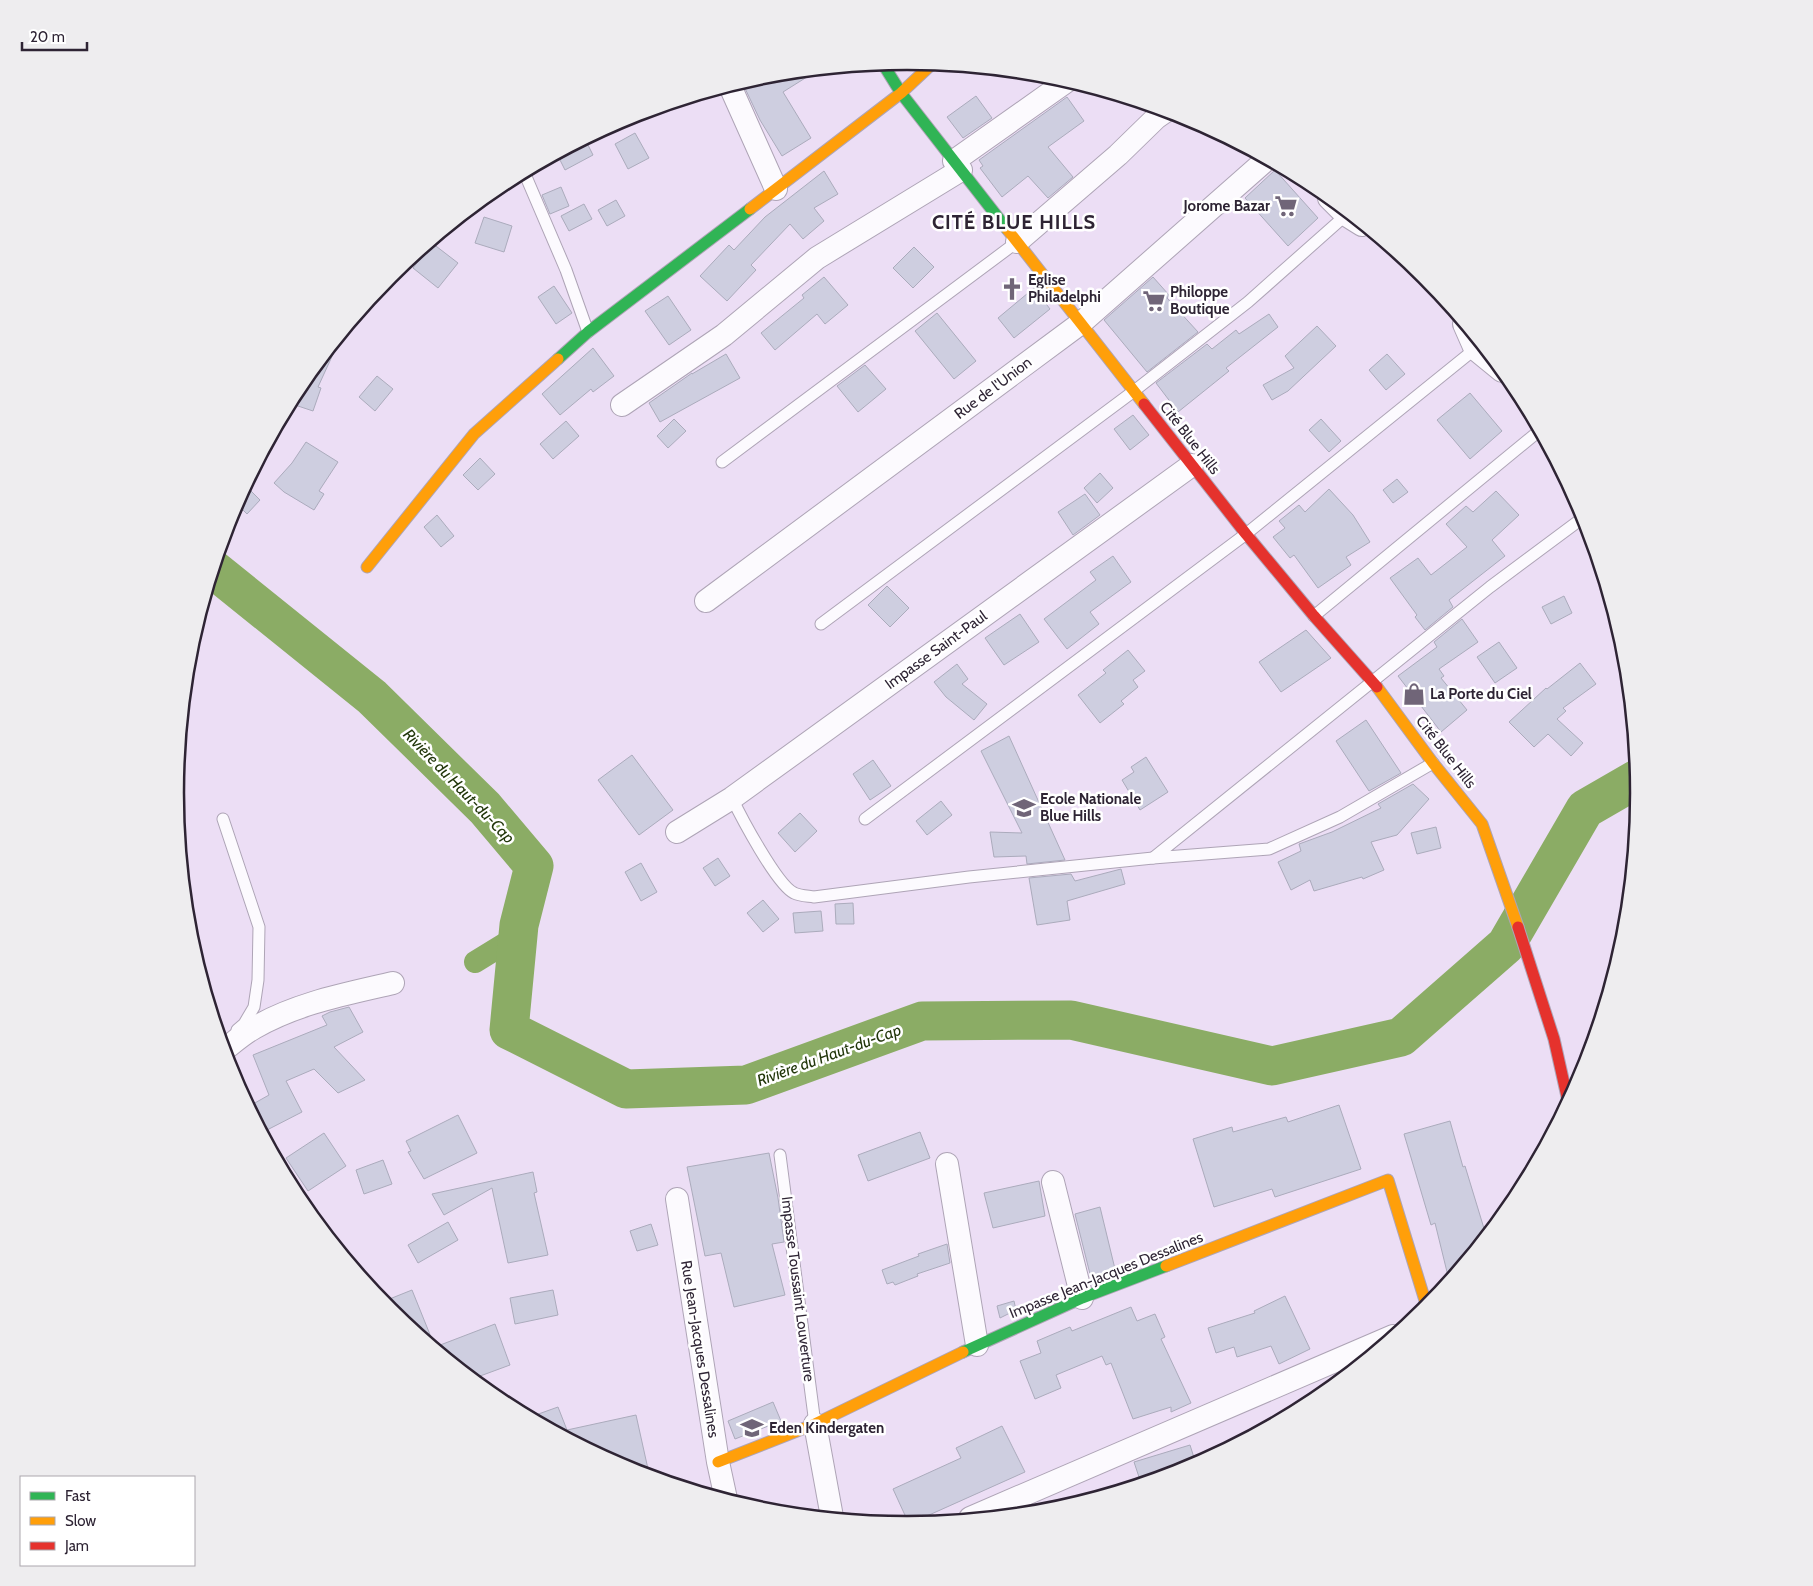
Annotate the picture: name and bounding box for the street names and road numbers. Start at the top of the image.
street label: Rue de l'Union [951,353,1035,423]
street label: Cité Blue Hills [1156,398,1224,478]
street label: Impasse Saint-Paul [881,607,991,693]
street label: Cité Blue Hills [1412,712,1480,792]
street label: Impasse Toussaint Louverture [778,1195,818,1383]
street label: Impasse Jean-Jacques Dessalines [1007,1228,1205,1322]
street label: Rue Jean-Jacques Dessalines [677,1259,723,1439]

